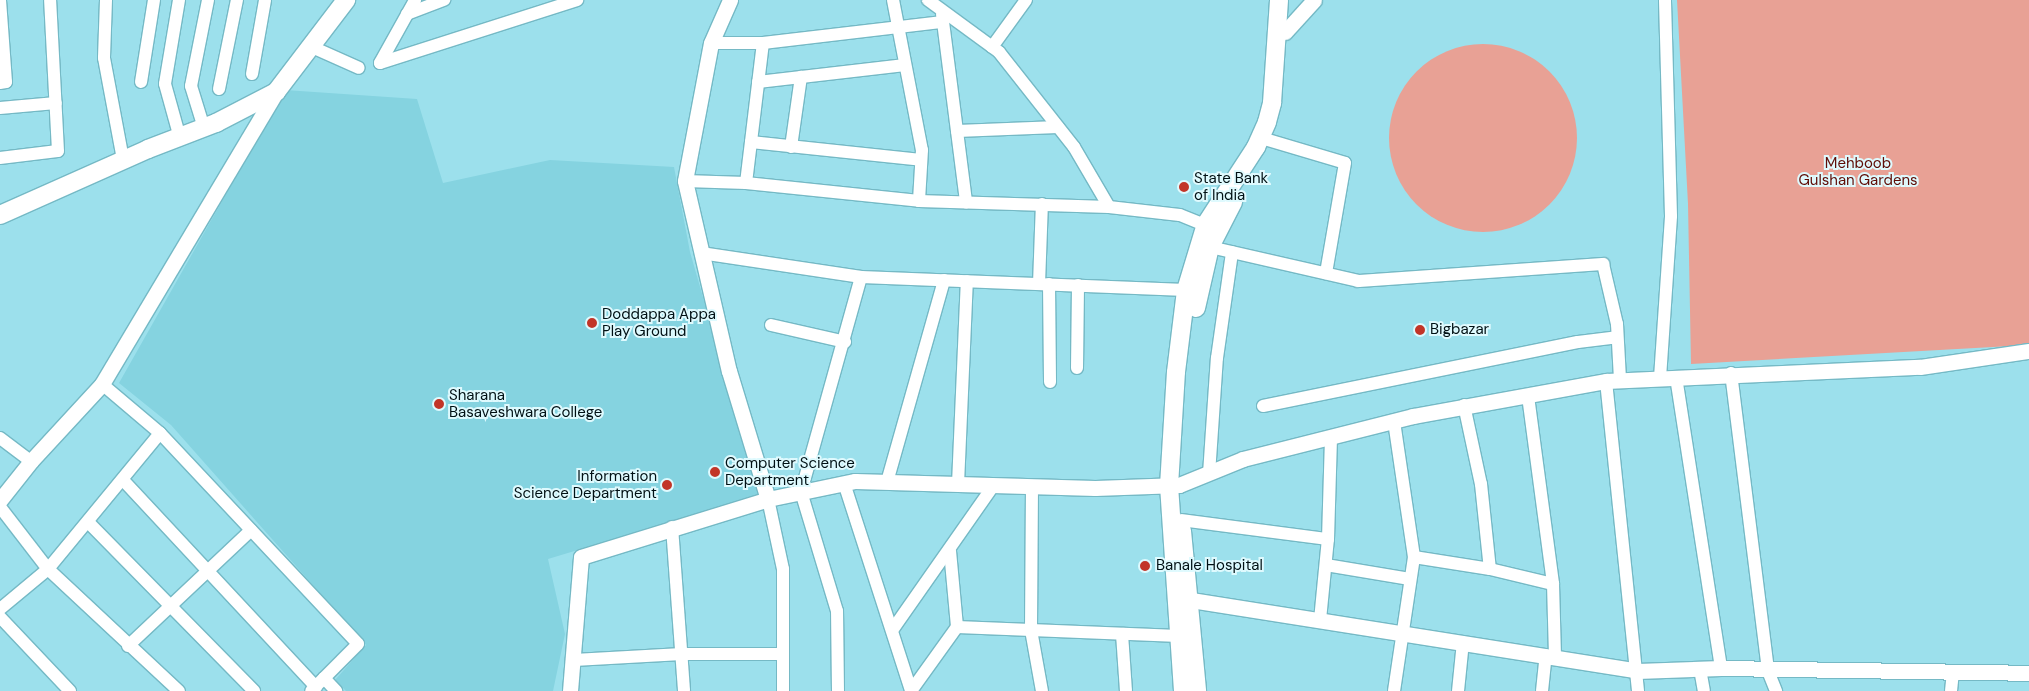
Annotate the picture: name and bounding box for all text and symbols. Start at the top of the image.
park label: Mehboob Gulshan Gardens [1798,154,1918,189]
place label: State Bank of India [1194,169,1268,204]
marker: State Bank of India [1178,181,1190,193]
place label: Doddappa Appa Play Ground [602,305,716,340]
marker: Doddappa Appa Play Ground [586,317,598,329]
place label: Bigbazar [1430,321,1489,339]
marker: Bigbazar [1414,324,1426,336]
place label: Sharana Basaveshwara College [449,386,602,421]
marker: Sharana Basaveshwara College [433,398,445,410]
place label: Computer Science Department [725,454,855,489]
marker: Computer Science Department [709,466,721,478]
place label: Information Science Department [514,467,657,502]
marker: Information Science Department [661,479,673,491]
place label: Banale Hospital [1156,557,1263,575]
marker: Banale Hospital [1138,559,1152,573]

